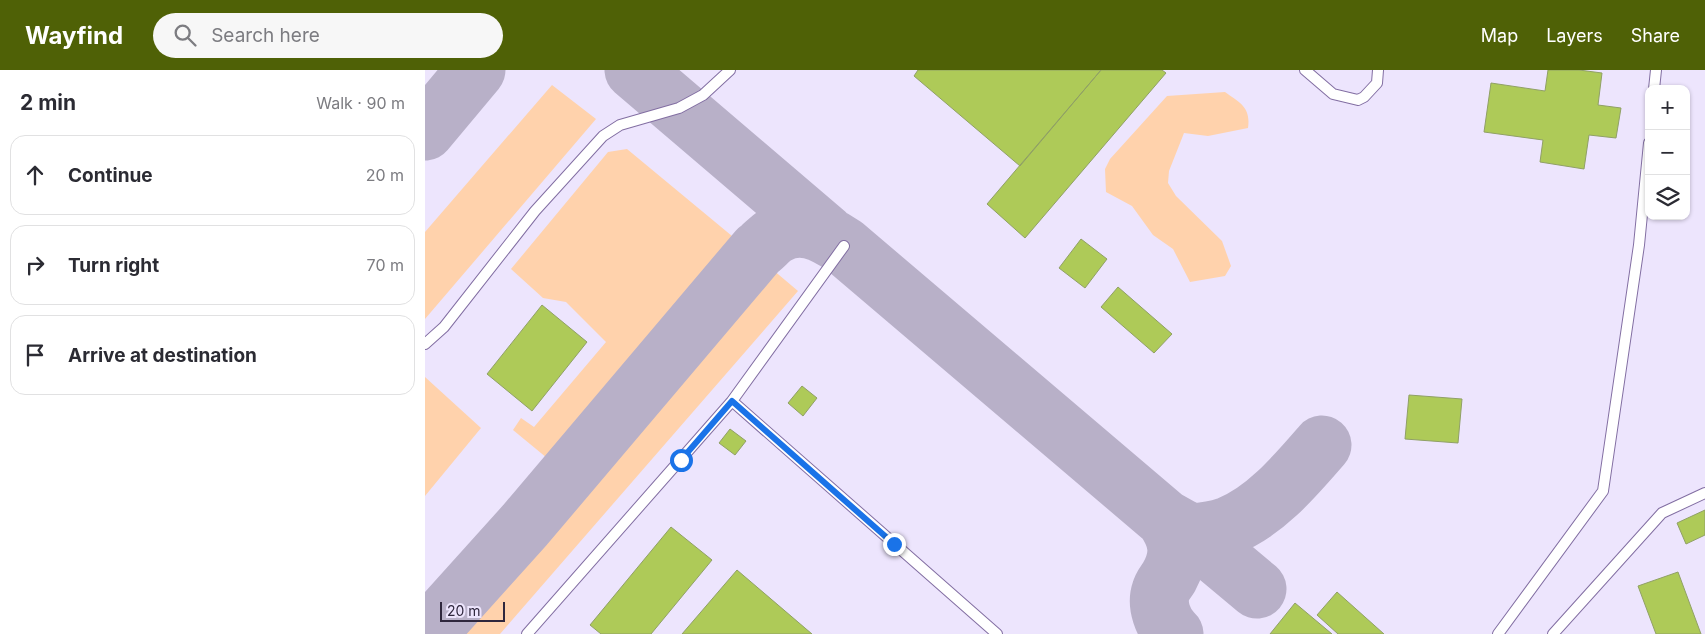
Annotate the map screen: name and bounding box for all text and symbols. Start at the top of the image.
search box [153,13,503,58]
text: Wayfind [25,21,123,50]
icon: search [171,21,199,49]
text: Search here [211,24,320,47]
text: Map [1481,25,1518,46]
text: Layers [1546,25,1603,46]
text: Share [1631,25,1680,46]
map controls [1645,85,1690,220]
button: + [1645,85,1690,130]
text: 2 min [20,90,76,115]
text: Walk · 90 m [316,93,405,113]
button: − [1645,130,1690,175]
icon: ahead [21,161,49,189]
text: Continue [68,164,153,187]
text: 20 m [366,165,404,185]
button: layers [1645,175,1690,220]
icon: right [21,251,49,279]
text: Turn right [68,254,159,277]
text: 70 m [367,255,404,275]
icon: arrive [21,341,49,369]
text: Arrive at destination [68,344,257,367]
route start [670,449,693,472]
route end [883,533,906,556]
scale bar [440,599,505,622]
text: 20 m [447,602,481,619]

